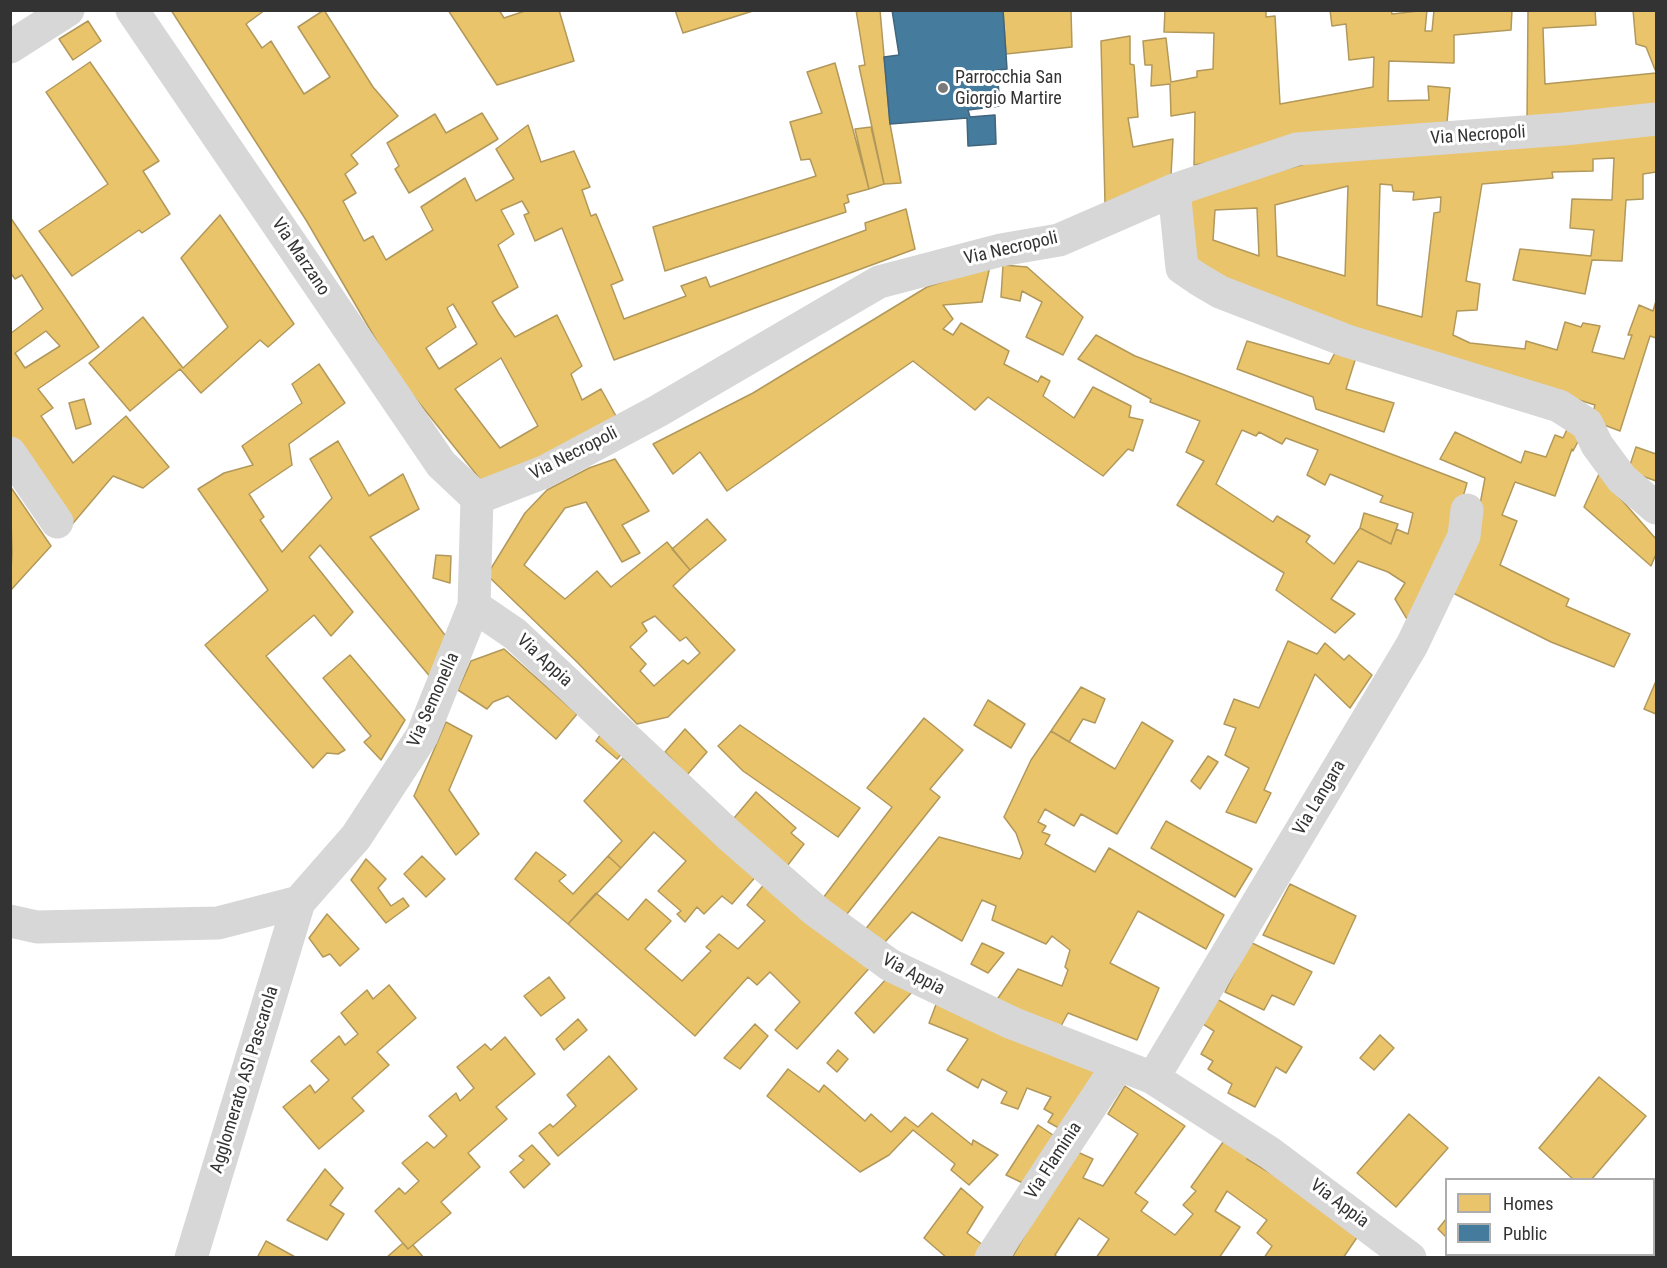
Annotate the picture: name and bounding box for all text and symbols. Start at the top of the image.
place label: Parrocchia San Giorgio Martire [955,67,1062,110]
marker: Parrocchia San Giorgio Martire [936,81,950,95]
street label: Via Necropoli [1430,122,1526,150]
street label: Via Marzano [266,214,334,300]
street label: Via Necropoli [962,228,1060,270]
street label: Via Necropoli [527,423,621,485]
street label: Via Appia [512,630,576,692]
street label: Via Semonella [404,649,464,751]
street label: Via Langara [1289,756,1351,840]
street label: Via Appia [878,950,948,1000]
street label: Agglomerato ASI Pascarola [206,984,284,1176]
street label: Via Flaminia [1021,1118,1087,1204]
street label: Via Appia [1305,1175,1373,1233]
legend [1445,1178,1655,1256]
text: Homes [1503,1193,1553,1214]
text: Public [1503,1223,1547,1244]

